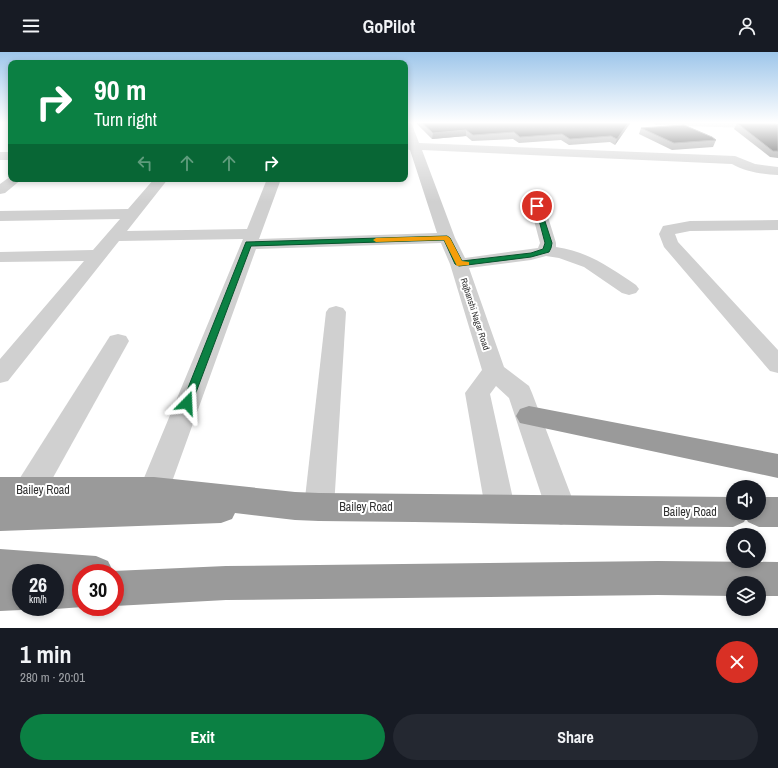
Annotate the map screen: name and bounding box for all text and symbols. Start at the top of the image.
text: GoPilot [363,14,415,39]
icon: menu [20,15,42,37]
icon: person [736,15,758,37]
text: 90 m [94,71,146,109]
icon: right [28,76,80,128]
text: Turn right [94,107,157,132]
icon: left [134,152,156,174]
icon: ahead [176,152,198,174]
icon: ahead [218,152,240,174]
icon: right [260,152,282,174]
pin [520,189,554,223]
icon: arrive [526,195,548,217]
street label: Rajbanshi Nagar Road [458,276,492,352]
position arrow [166,382,208,424]
map controls [726,480,766,616]
button: sound [726,480,766,520]
street label: Bailey Road [16,482,70,498]
street label: Bailey Road [339,499,393,515]
street label: Bailey Road [663,504,717,520]
button: search [726,528,766,568]
speed limit sign: 30 [72,564,124,616]
text: 26 [29,571,47,598]
button: layers [726,576,766,616]
text: km/h [29,593,47,606]
text: 1 min [20,638,71,670]
button: close [716,641,758,683]
text: 280 m · 20:01 [20,669,85,686]
button: Exit [20,714,385,760]
button: Share [393,714,758,760]

